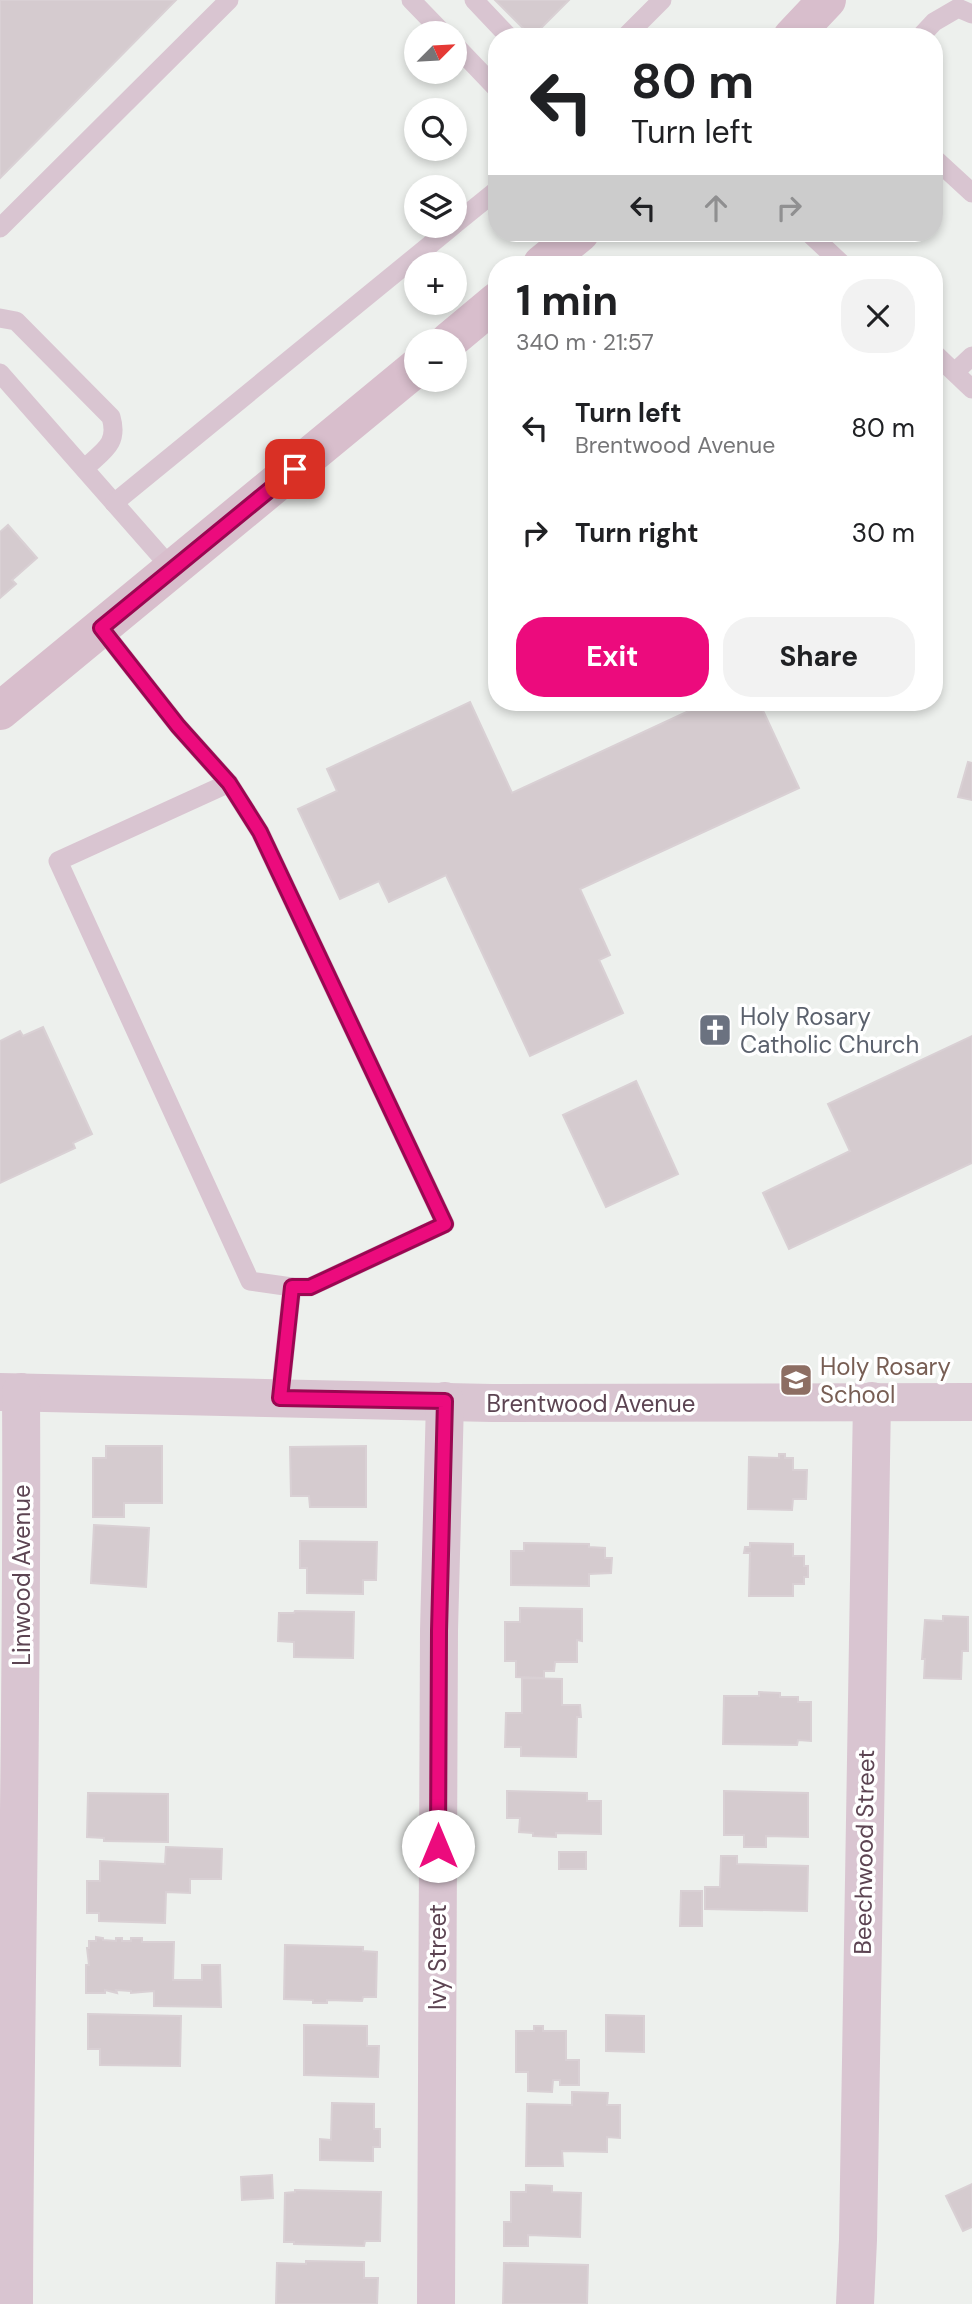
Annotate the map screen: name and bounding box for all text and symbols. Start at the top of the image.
north arrow [404,21,467,84]
map controls [404,21,467,392]
text: 80 m [631,49,754,113]
icon: left [516,56,607,147]
button: search [404,98,467,161]
text: Turn left [631,111,753,153]
button: layers [404,175,467,238]
icon: left [624,189,662,227]
icon: ahead [697,189,735,227]
icon: right [770,189,808,227]
button: + [404,252,467,315]
text: 1 min [516,273,618,328]
button: close [841,279,915,353]
text: 340 m · 21:57 [516,327,654,357]
button: − [404,329,467,392]
text: Turn left [575,396,682,430]
icon: left [516,409,554,447]
text: 80 m [851,411,915,445]
text: Brentwood Avenue [575,430,775,460]
pin [265,439,325,499]
icon: arrive [276,450,314,488]
icon: right [516,514,554,552]
text: Turn right [575,516,699,550]
text: 30 m [852,516,915,550]
button: Exit [516,617,709,697]
button: Share [723,617,915,697]
place label: Holy Rosary Catholic Church [740,1001,919,1060]
church icon: Holy Rosary Catholic Church [696,1011,734,1049]
place label: Holy Rosary School [820,1351,951,1410]
school or university icon: Holy Rosary School [777,1361,815,1399]
street label: Brentwood Avenue [486,1388,696,1419]
street label: Linwood Avenue [6,1484,37,1666]
street label: Beechwood Street [847,1749,881,1955]
position arrow [401,1809,475,1883]
street label: Ivy Street [422,1904,453,2010]

